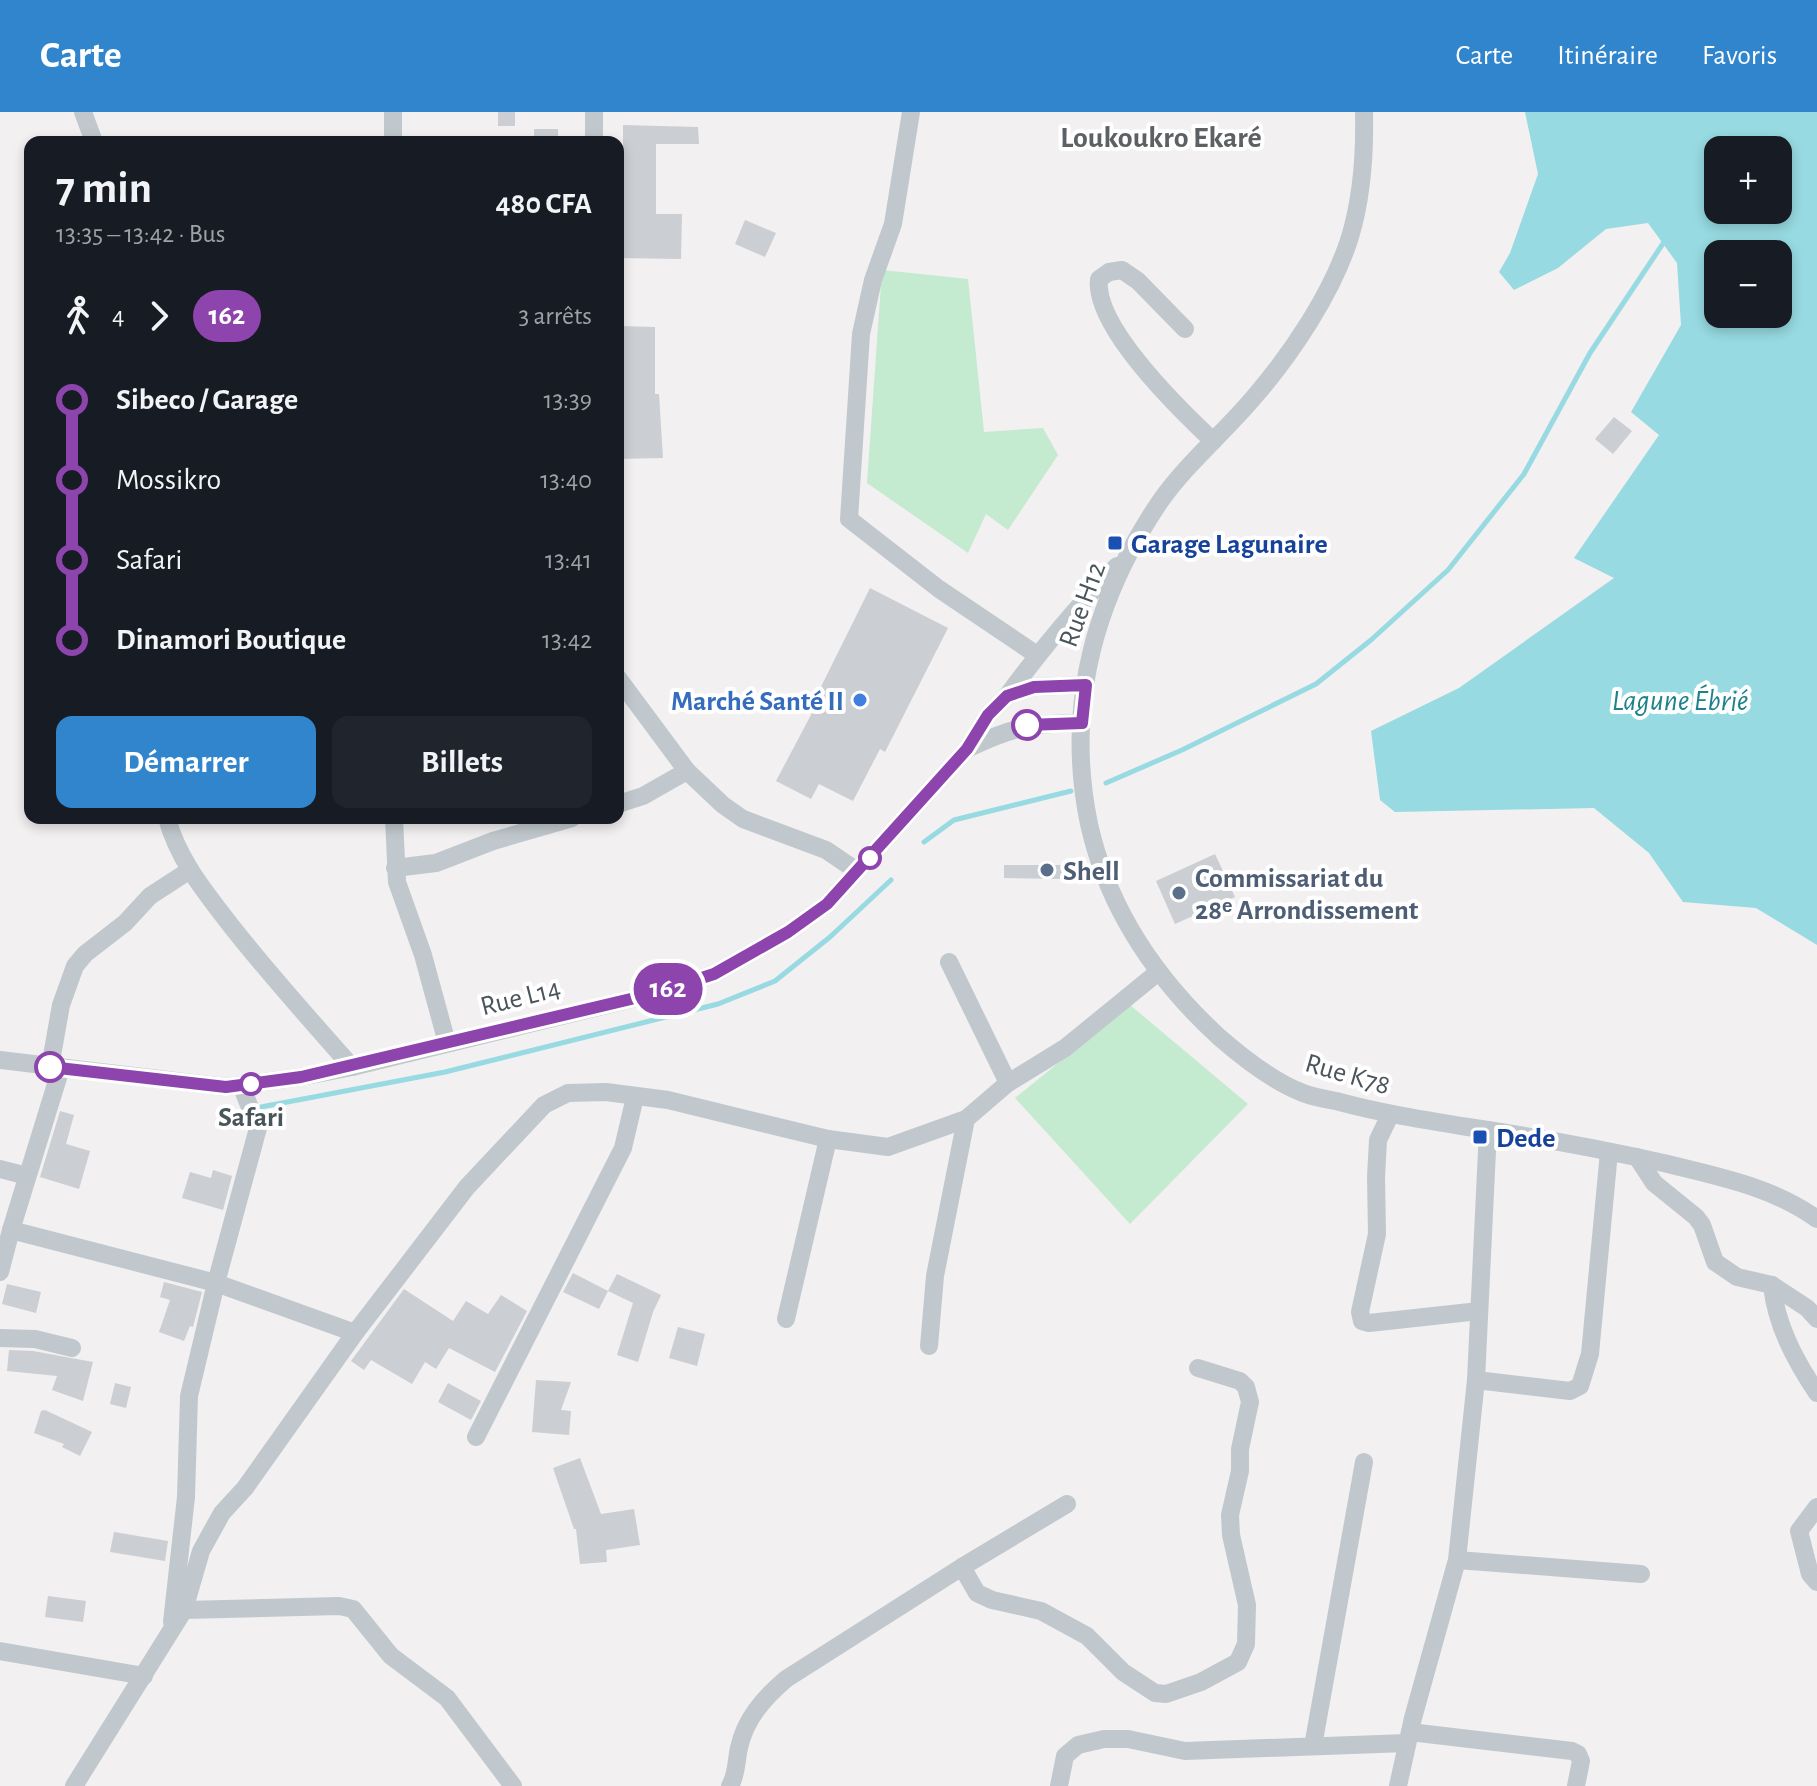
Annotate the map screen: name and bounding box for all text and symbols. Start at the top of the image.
text: Carte [40,37,122,75]
text: Carte [1456,42,1513,70]
text: Itinéraire [1557,42,1658,70]
text: Favoris [1702,42,1777,70]
district label: Loukoukro Ekaré [1060,123,1262,153]
map controls [1704,136,1792,328]
button: + [1704,136,1792,224]
text: 7 min [56,167,152,211]
text: 480 CFA [496,189,592,219]
text: 13:35 – 13:42 · Bus [56,221,225,247]
button: − [1704,240,1792,328]
icon: walk [56,294,100,338]
icon: forward [137,294,181,338]
text: 162 [209,302,245,330]
text: 4 [112,303,125,329]
text: 3 arrêts [519,303,592,329]
text: Sibeco / Garage [116,385,298,415]
text: 13:39 [543,387,592,413]
text: Mossikro [116,465,221,495]
text: 13:40 [540,467,592,493]
place label: Garage Lagunaire [1131,531,1328,559]
marker: Garage Lagunaire [1106,534,1124,552]
text: Safari [116,545,182,575]
text: 13:41 [545,547,592,573]
street label: Rue H12 [1055,558,1111,651]
text: Dinamori Boutique [116,625,346,655]
text: 13:42 [542,627,592,653]
water label: Lagune Ébrié [1612,684,1748,716]
place label: Marché Santé II [671,688,844,716]
marker: Marché Santé II [851,691,869,709]
unlabelled marker [1012,710,1042,740]
button: Démarrer [56,716,316,808]
button: Billets [332,716,592,808]
unlabelled marker [859,847,881,869]
place label: Shell [1063,858,1120,886]
marker: Shell [1038,861,1056,879]
place label: Commissariat du 28ᵉ Arrondissement [1195,865,1419,925]
marker: Commissariat du 28ᵉ Arrondissement [1170,884,1188,902]
line badge: 162 [622,963,714,1015]
street label: Rue L14 [478,974,563,1021]
text: 162 [650,975,686,1003]
street label: Rue K78 [1302,1049,1393,1100]
unlabelled marker [35,1052,65,1082]
marker: Safari [240,1073,262,1095]
place label: Safari [218,1104,284,1132]
place label: Dede [1496,1125,1555,1153]
marker: Dede [1471,1128,1489,1146]

